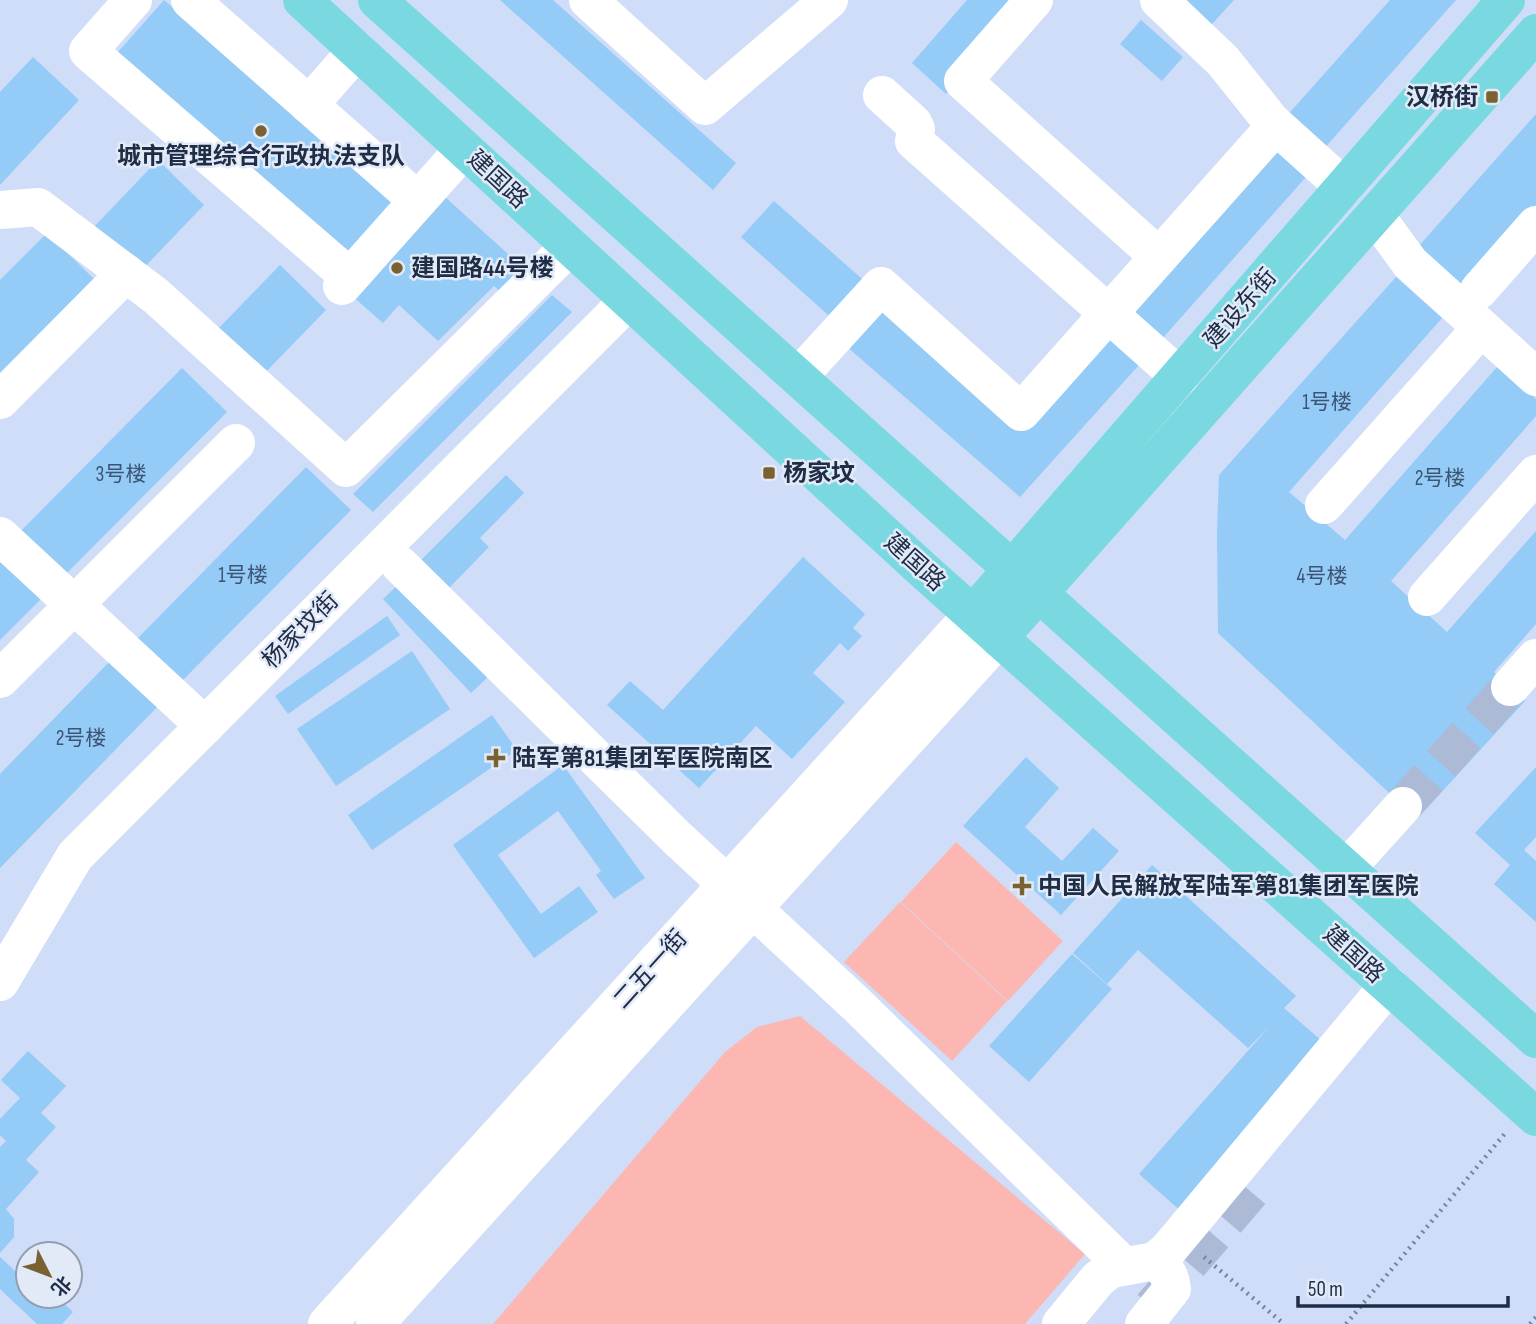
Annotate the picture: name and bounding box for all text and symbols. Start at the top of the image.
place label: 汉桥街 [1406,83,1478,112]
marker: 汉桥街 [1484,89,1500,105]
marker: 城市管理综合行政执法支队 [253,123,269,139]
place label: 城市管理综合行政执法支队 [117,142,405,171]
street label: 建国路 [461,144,534,215]
place label: 建国路44号楼 [411,254,553,283]
marker: 建国路44号楼 [389,260,405,276]
street label: 建设东街 [1198,263,1283,354]
house number: 1号楼 [1302,390,1352,415]
place label: 杨家坟 [783,459,855,488]
house number: 3号楼 [96,462,146,487]
marker: 杨家坟 [761,465,777,481]
house number: 2号楼 [1415,466,1465,491]
street label: 建国路 [878,528,951,597]
house number: 1号楼 [218,563,268,588]
house number: 4号楼 [1297,564,1347,589]
street label: 杨家坟街 [256,586,345,675]
house number: 2号楼 [56,726,106,751]
place label: 陆军第81集团军医院南区 [512,744,773,773]
marker: 陆军第81集团军医院南区 [486,748,506,768]
place label: 中国人民解放军陆军第81集团军医院 [1038,872,1419,901]
marker: 中国人民解放军陆军第81集团军医院 [1012,876,1032,896]
street label: 建国路 [1317,920,1390,989]
street label: 二五一街 [607,924,693,1015]
north arrow [14,1240,84,1310]
scale bar [1298,1264,1508,1308]
text: 北 [46,1271,75,1300]
text: 50 m [1308,1277,1343,1302]

